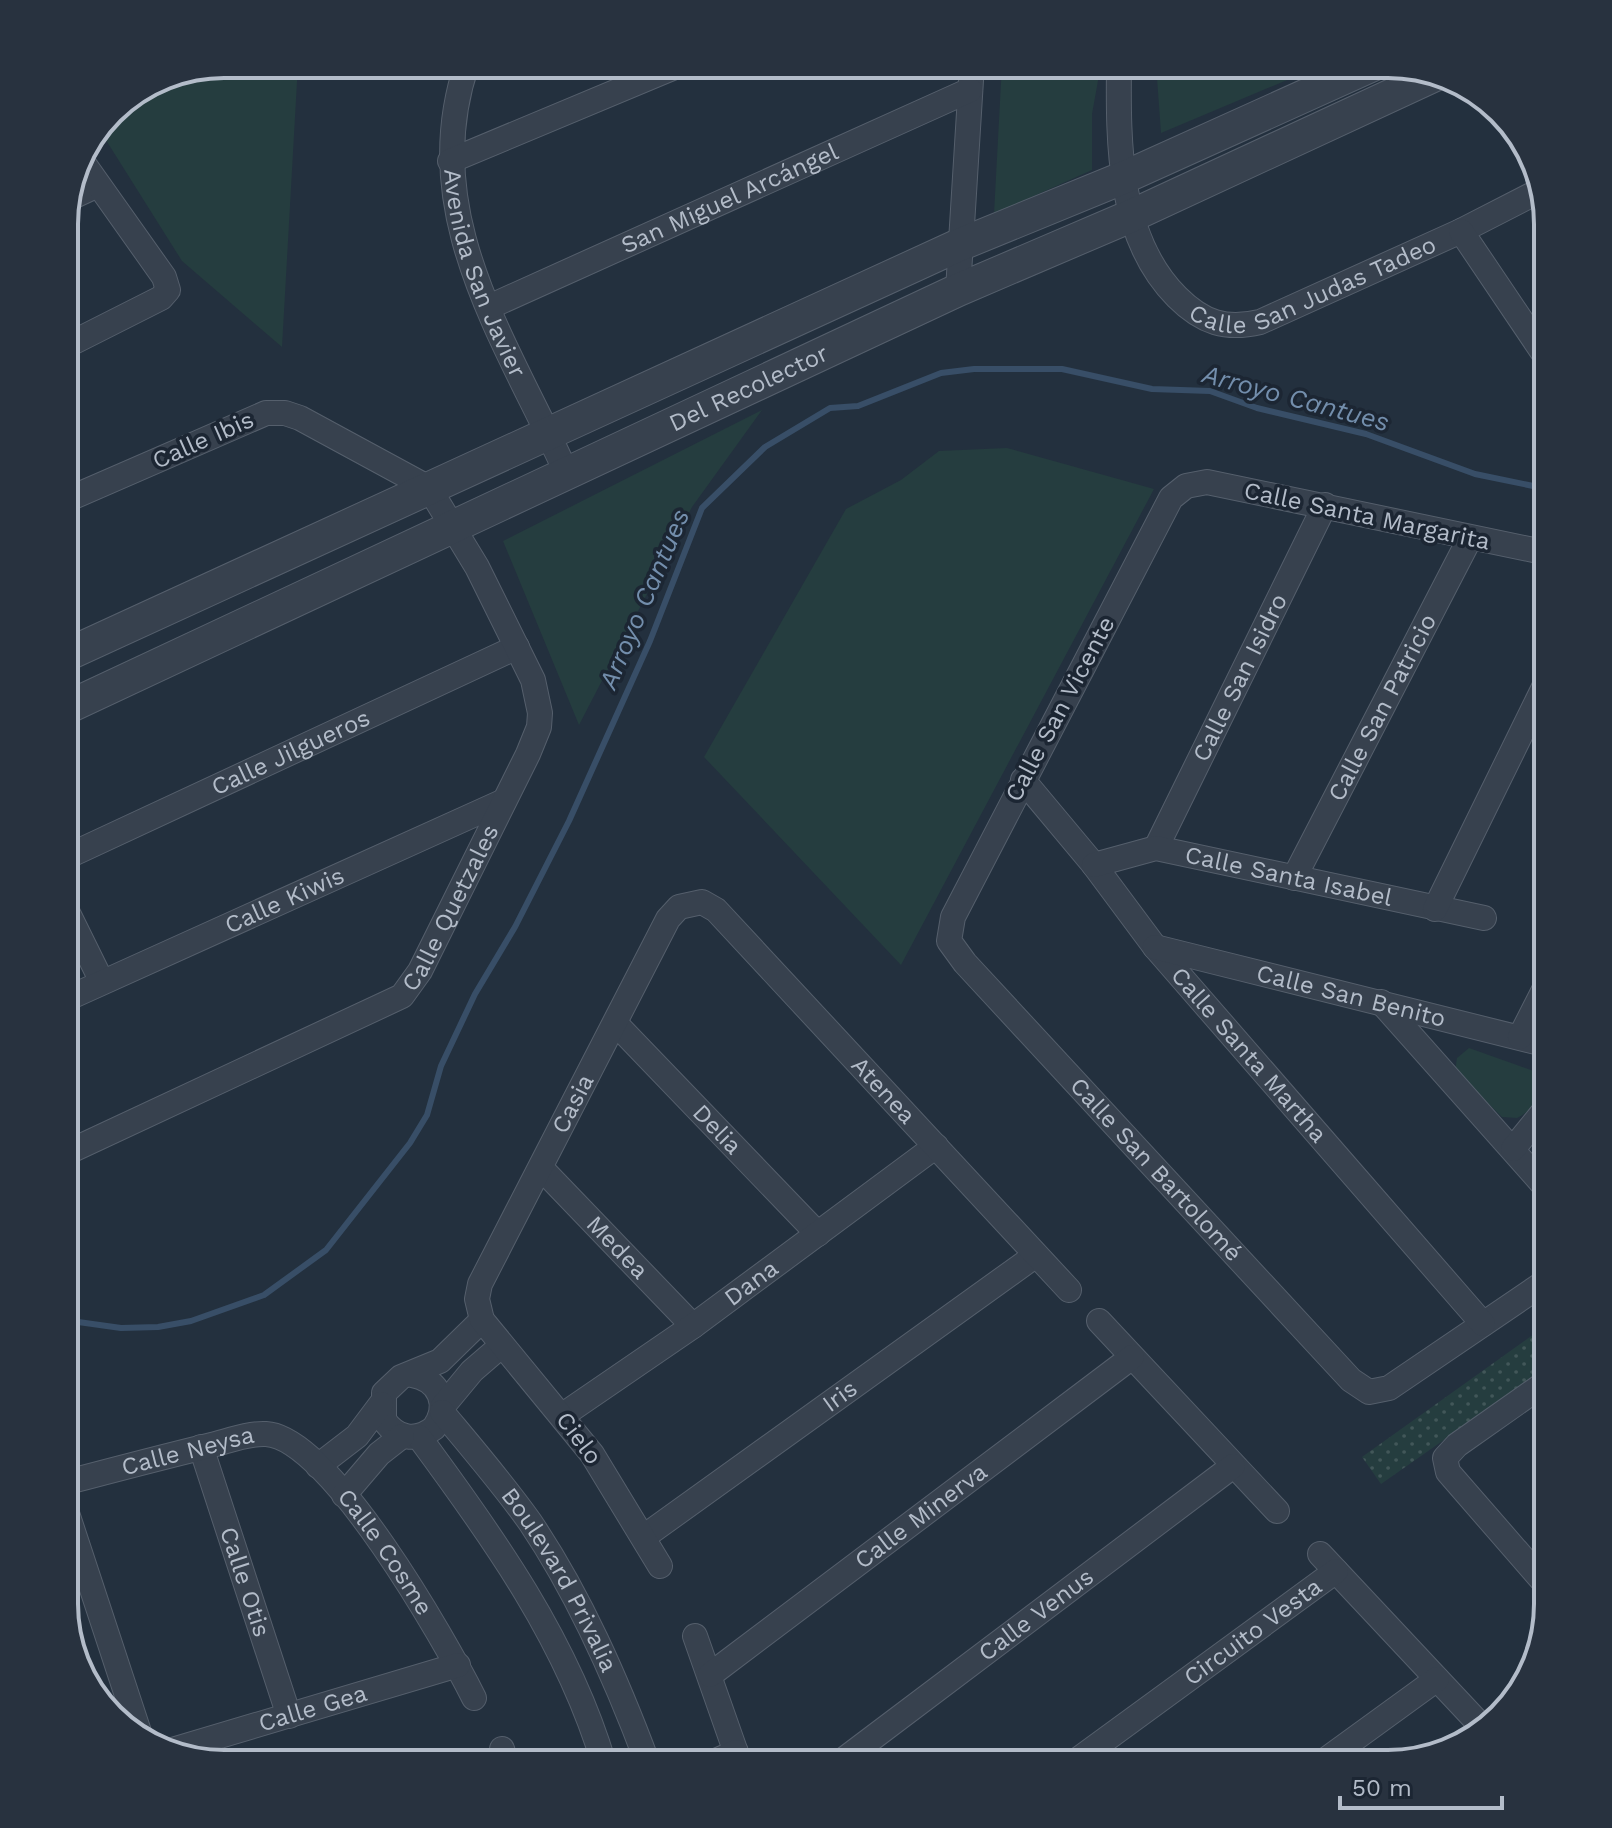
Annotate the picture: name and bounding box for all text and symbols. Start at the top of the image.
street label: San Miguel Arcángel [617,137,843,260]
street label: Avenida San Javier [438,168,532,382]
street label: Calle San Judas Tadeo [1184,230,1440,339]
street label: Del Recolector [665,339,833,437]
water label: Arroyo Cantues [1198,358,1393,437]
street label: Calle Ibis [148,405,258,475]
street label: Calle Santa Margarita [1241,476,1493,556]
water label: Arroyo Cantues [592,505,695,694]
street label: Calle San Isidro [1187,589,1293,766]
street label: Calle San Patricio [1322,609,1442,806]
street label: Calle San Vicente [999,612,1121,806]
street label: Calle Jilgueros [207,704,374,801]
street label: Calle Quetzales [396,820,505,997]
street label: Calle Santa Isabel [1183,841,1395,912]
street label: Calle Kiwis [220,861,349,939]
street label: Calle San Benito [1254,959,1448,1033]
street label: Calle Santa Martha [1165,962,1333,1148]
street label: Atenea [846,1051,921,1130]
street label: Casia [546,1069,600,1138]
street label: Calle San Bartolomé [1064,1072,1248,1267]
street label: Delia [687,1098,748,1160]
street label: Medea [581,1210,654,1285]
street label: Dana [719,1254,783,1312]
street label: Iris [817,1374,863,1418]
street label: Cielo [550,1406,608,1470]
street label: Calle Neysa [119,1421,257,1481]
street label: Calle Minerva [849,1457,992,1575]
street label: Boulevard Privalia [496,1482,623,1676]
street label: Calle Cosme [332,1483,438,1620]
street label: Calle Otis [214,1523,276,1640]
street label: Calle Venus [973,1562,1099,1667]
street label: Circuito Vesta [1179,1572,1327,1691]
street label: Calle Gea [255,1679,370,1738]
scale bar [1340,1760,1502,1810]
text: 50 m [1352,1774,1412,1802]

